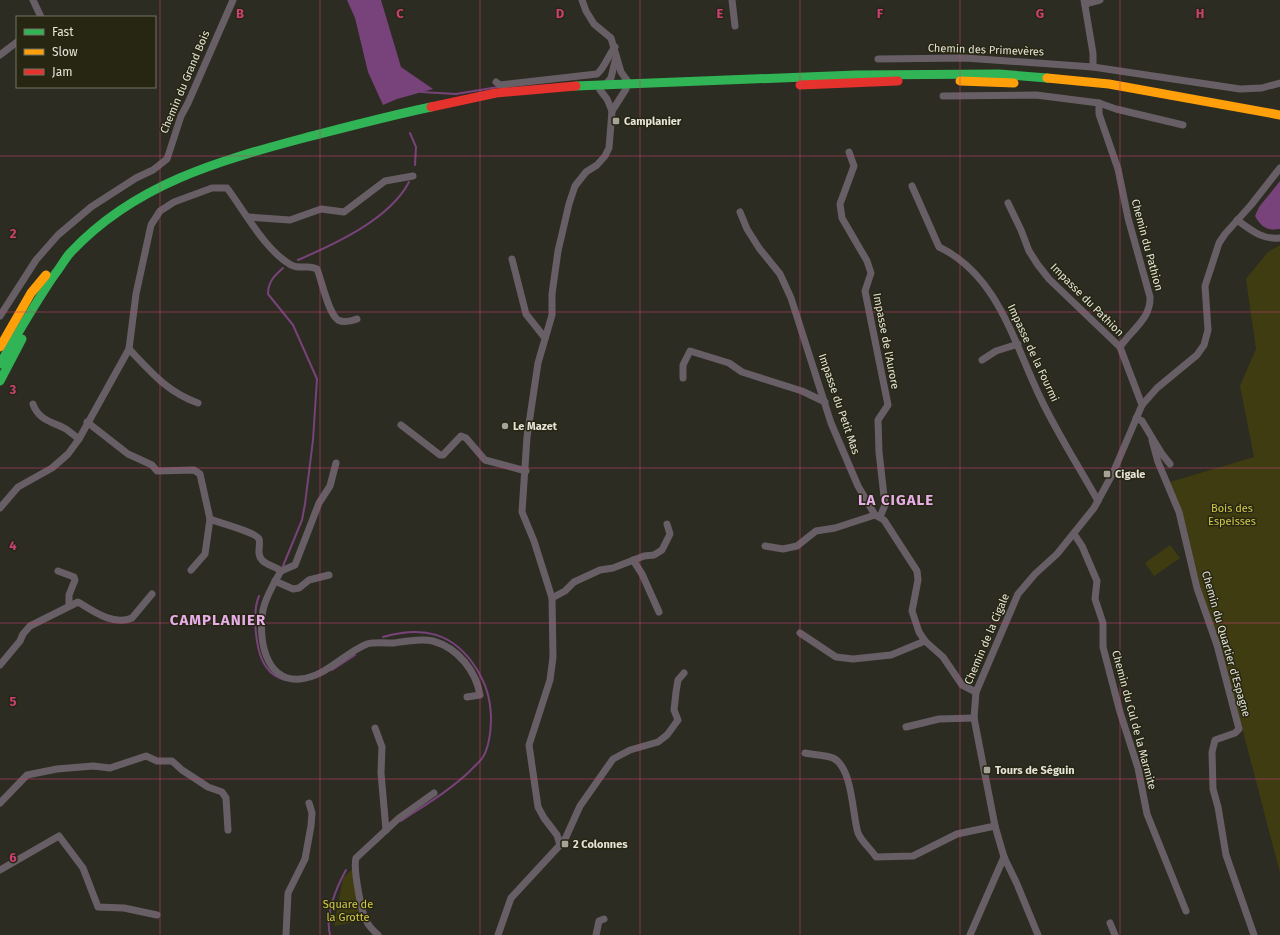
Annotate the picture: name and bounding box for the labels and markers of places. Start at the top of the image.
place label: Camplanier [624,115,682,128]
marker: Camplanier [611,116,621,126]
place label: Le Mazet [513,420,558,433]
marker: Le Mazet [500,421,510,431]
place label: Cigale [1115,468,1145,481]
marker: Cigale [1102,469,1112,479]
place label: Tours de Séguin [995,764,1075,777]
marker: Tours de Séguin [982,765,992,775]
place label: 2 Colonnes [573,838,628,851]
marker: 2 Colonnes [560,839,570,849]

